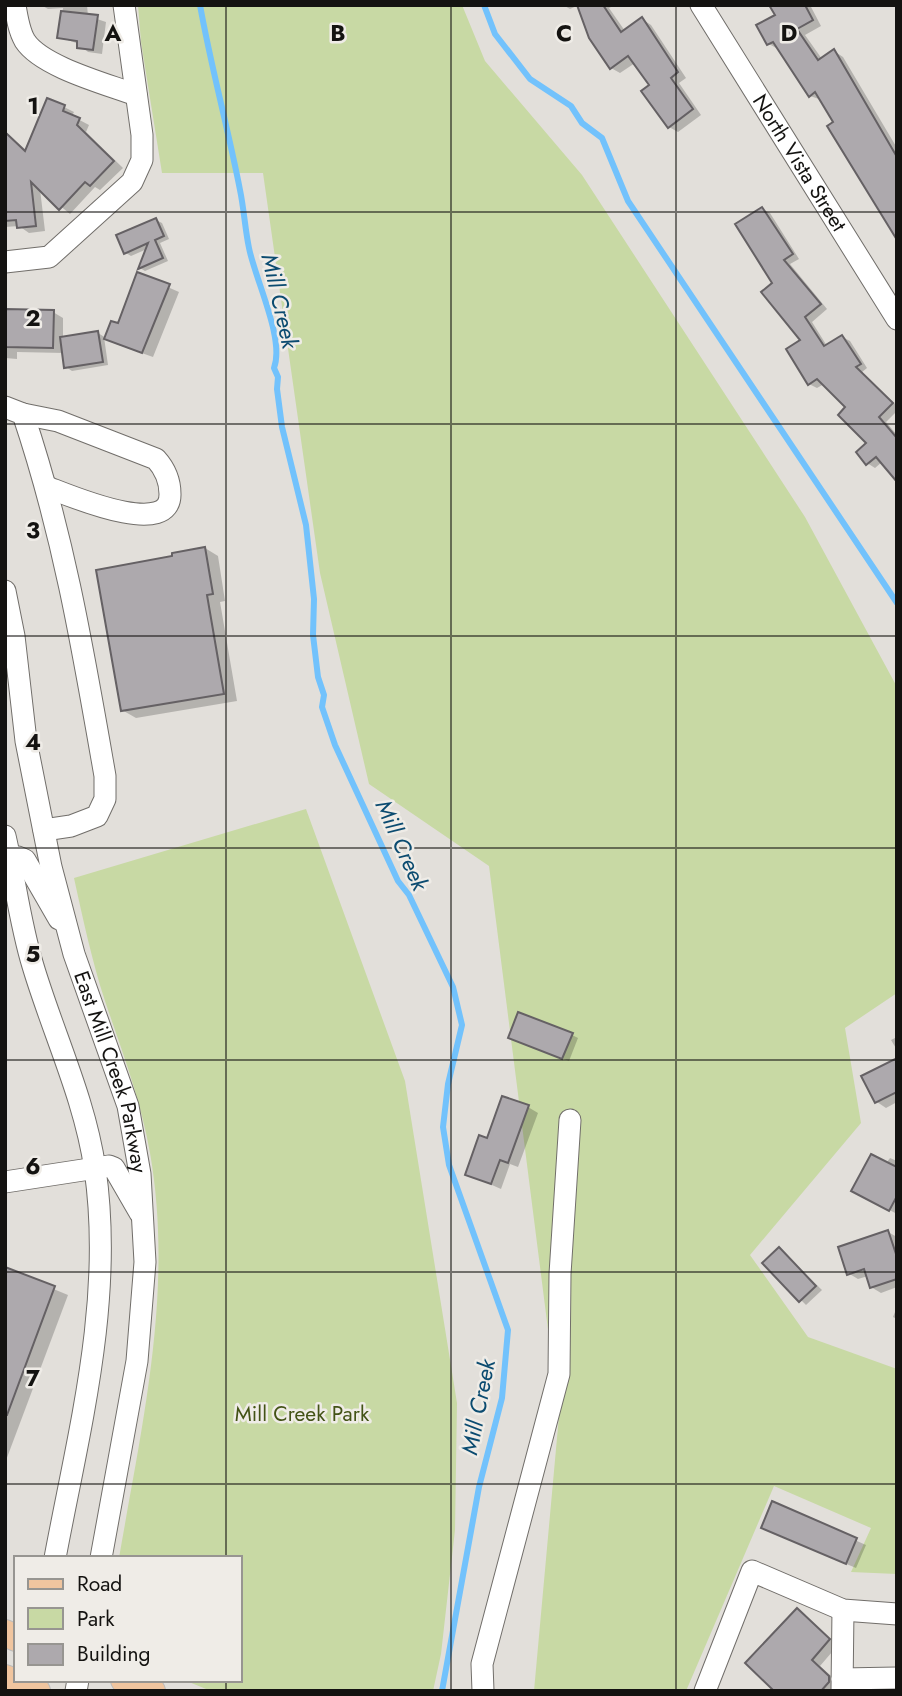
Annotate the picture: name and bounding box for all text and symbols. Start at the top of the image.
text: A [104,16,122,50]
text: B [330,16,346,50]
text: C [556,16,572,50]
text: D [781,16,798,50]
street label: North Vista Street [745,88,854,237]
text: 1 [27,89,39,123]
water label: Mill Creek [253,250,308,353]
text: 2 [25,301,41,335]
text: 3 [26,513,40,547]
text: 4 [25,725,41,759]
water label: Mill Creek [367,794,438,897]
text: 5 [26,937,40,971]
street label: East Mill Creek Parkway [66,967,155,1176]
text: 6 [25,1149,41,1183]
water label: Mill Creek [452,1355,504,1458]
text: 7 [26,1361,40,1395]
park label: Mill Creek Park [235,1399,370,1429]
legend [14,1556,242,1682]
text: Road [77,1569,122,1599]
text: Park [77,1604,115,1634]
text: Building [77,1639,150,1669]

